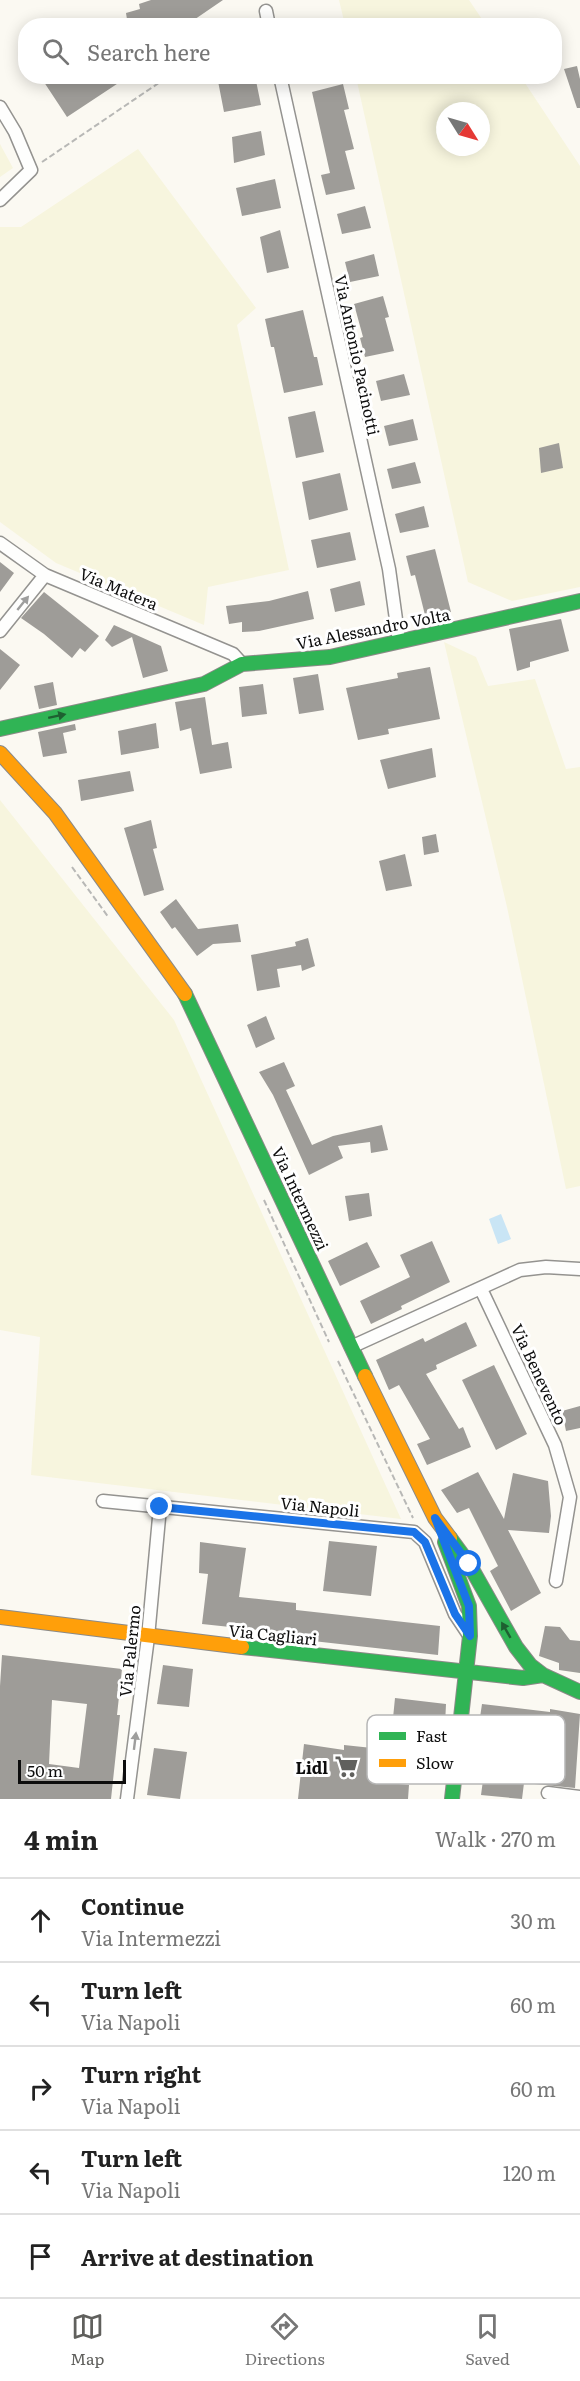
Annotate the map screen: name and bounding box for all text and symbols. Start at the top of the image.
search box [18,18,562,84]
icon: search [39,35,72,68]
text: Search here [87,35,210,68]
north arrow [436,102,490,156]
street label: Via Antonio Pacinotti [329,272,387,438]
street label: Via Matera [76,561,162,615]
one-way arrow [16,595,29,611]
street label: Via Alessandro Volta [294,601,452,655]
one-way arrow [48,711,67,720]
street label: Via Intermezzi [266,1142,336,1254]
street label: Via Benevento [506,1319,574,1429]
street label: Via Napoli [279,1490,361,1522]
route end [146,1493,172,1519]
route start [455,1550,481,1576]
street label: Via Palermo [112,1604,146,1698]
street label: Via Cagliari [227,1617,319,1651]
one-way arrow [501,1622,512,1638]
legend [367,1715,565,1784]
text: Fast [416,1723,448,1747]
one-way arrow [130,1731,139,1750]
text: Slow [416,1750,454,1774]
supermarket icon: Lidl [333,1754,359,1780]
place label: Lidl [296,1755,328,1779]
scale bar [18,1757,126,1784]
text: 50 m [27,1758,63,1782]
text: 4 min [24,1819,98,1858]
text: Walk · 270 m [435,1823,556,1853]
text: Continue [81,1889,184,1922]
icon: ahead [24,1904,57,1937]
text: 30 m [510,1905,556,1935]
text: Via Intermezzi [81,1922,221,1952]
text: Turn left [81,1973,182,2006]
icon: left [24,1988,57,2021]
text: 60 m [510,1989,556,2019]
text: Via Napoli [81,2006,180,2036]
text: Turn right [81,2057,201,2090]
icon: right [24,2072,57,2105]
text: 60 m [510,2073,556,2103]
text: Via Napoli [81,2090,180,2120]
text: Turn left [81,2141,182,2174]
icon: left [24,2156,57,2189]
text: 120 m [503,2157,556,2187]
text: Via Napoli [81,2174,180,2204]
icon: arrive [24,2240,57,2273]
text: Arrive at destination [81,2240,314,2273]
tab: Map [70,2310,104,2370]
tab: Directions [245,2310,325,2370]
tab: Saved [465,2310,510,2370]

